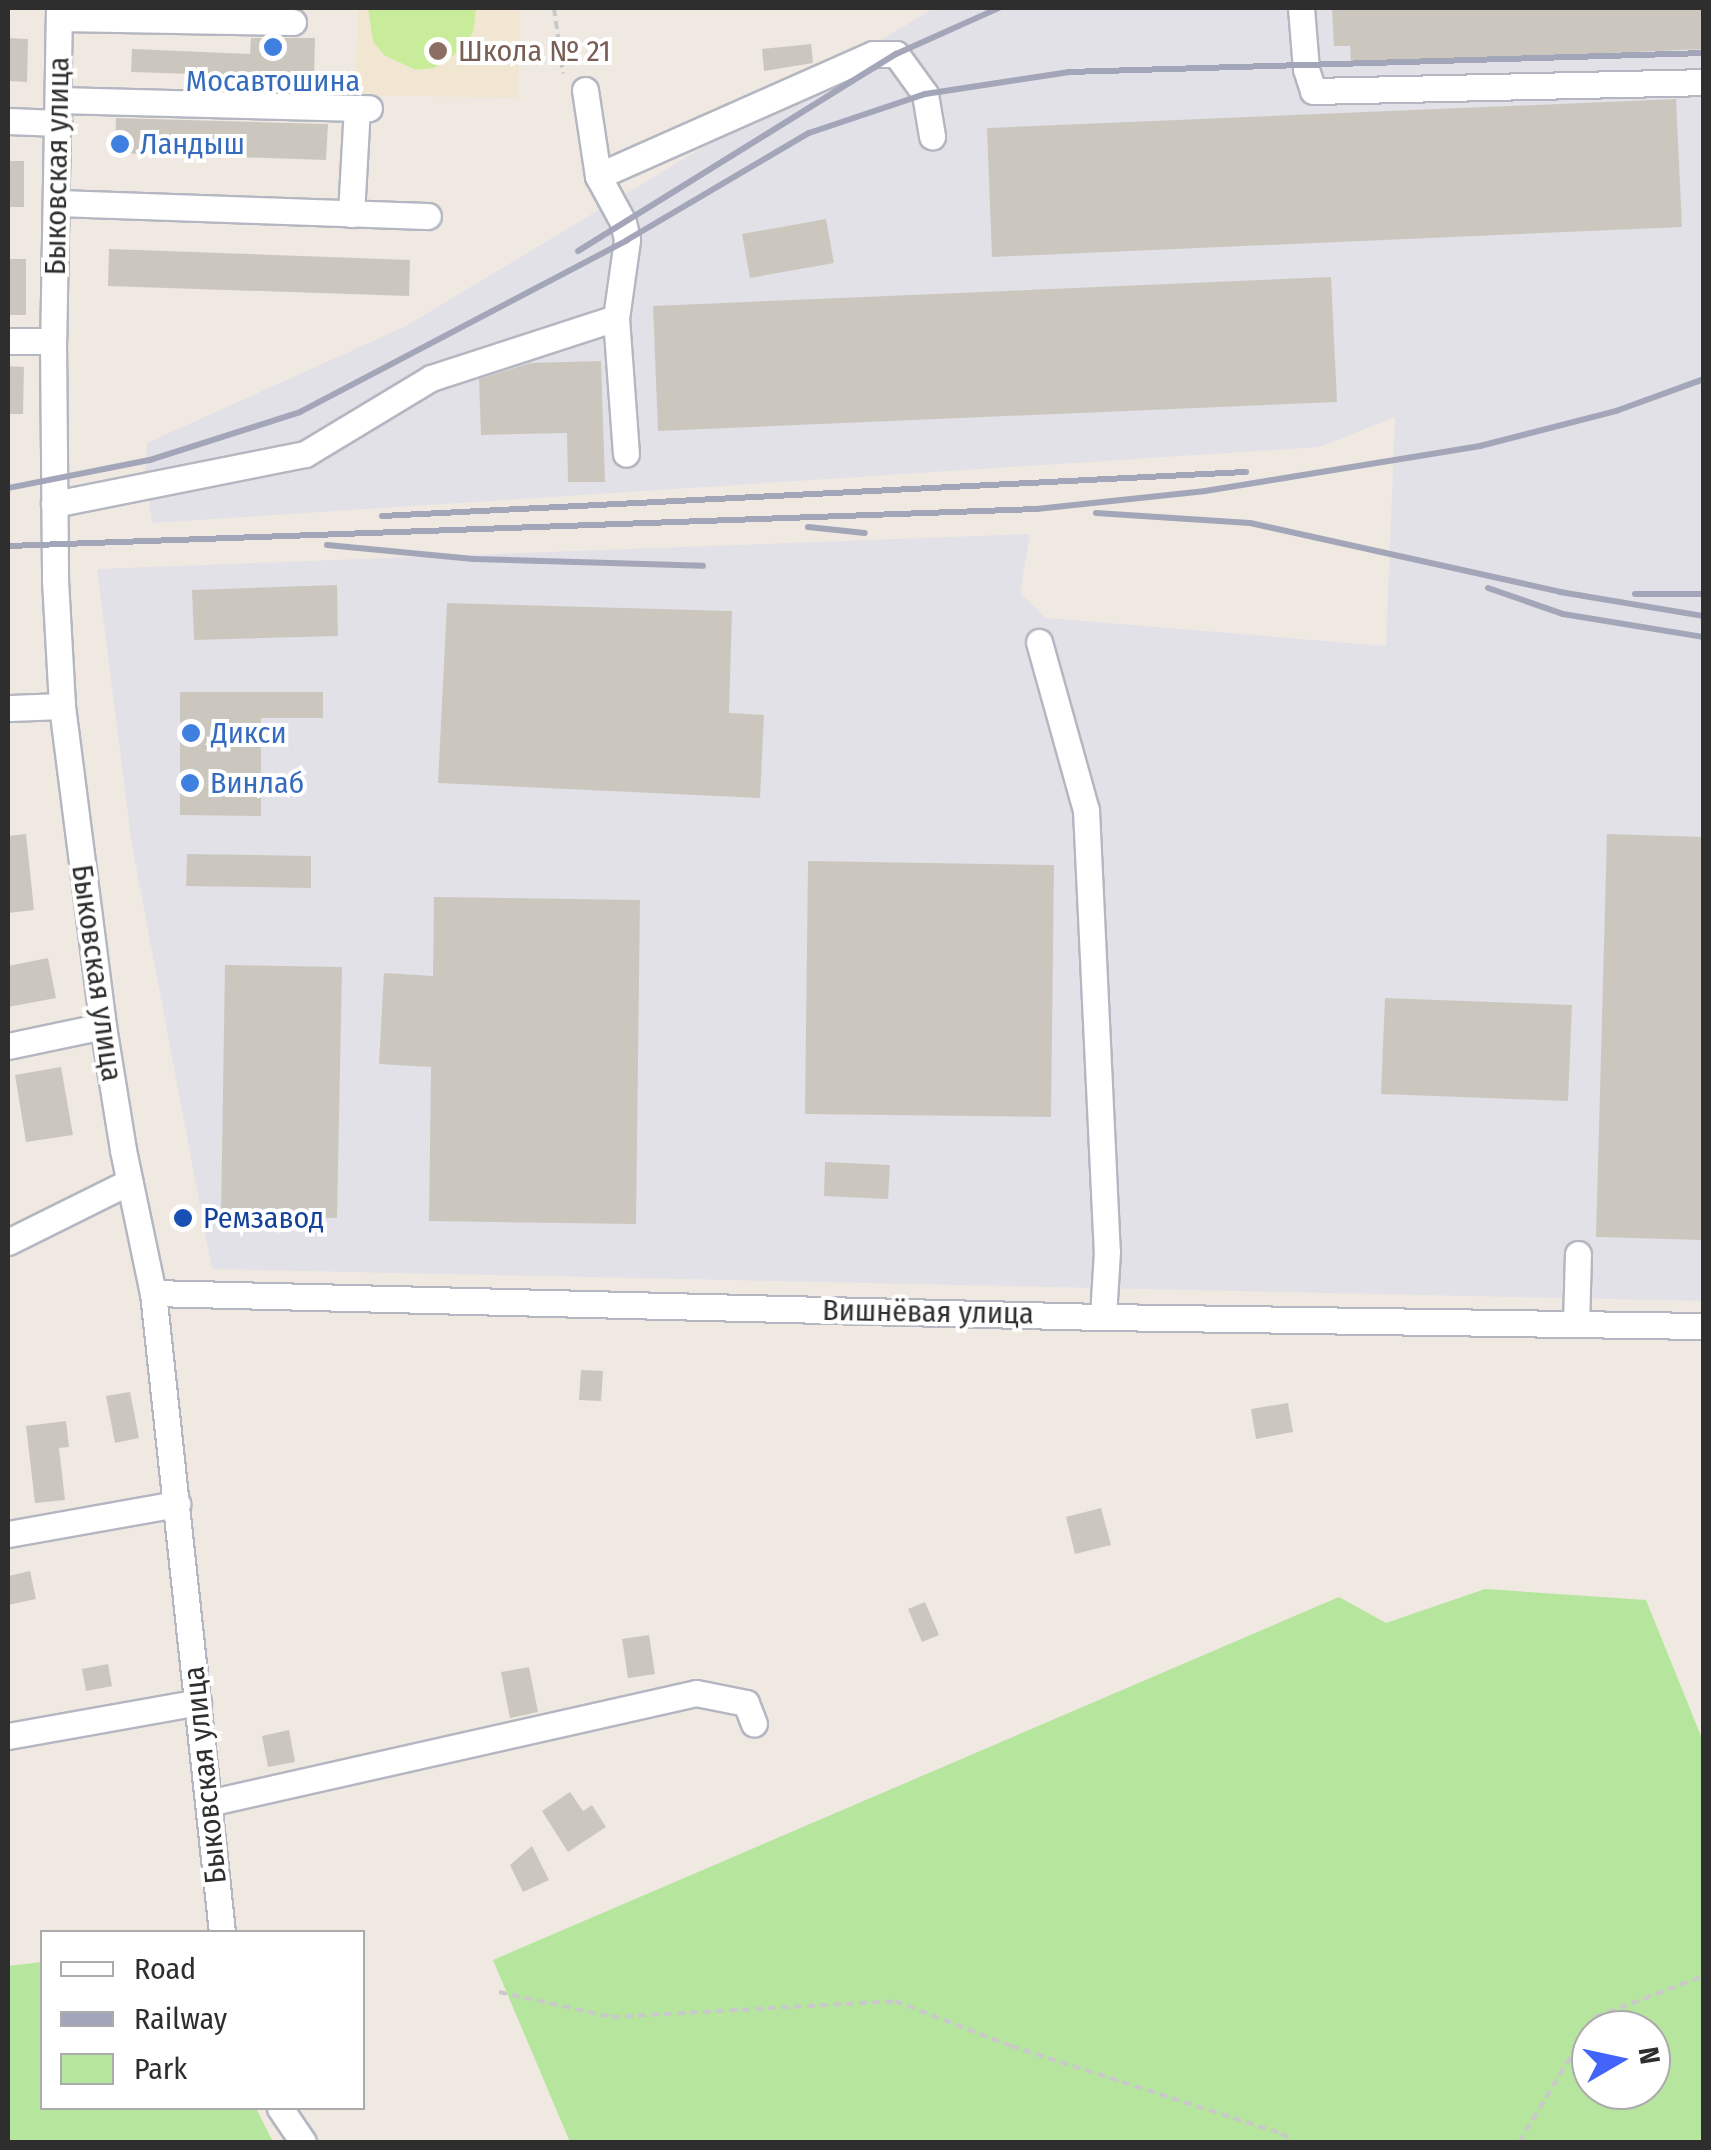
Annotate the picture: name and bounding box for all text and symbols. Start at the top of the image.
place label: Школа № 21 [458,33,611,69]
marker: Мосавтошина [262,36,284,58]
marker: Школа № 21 [427,40,449,62]
street label: Быковская улица [37,56,77,276]
place label: Мосавтошина [186,63,360,99]
place label: Ландыш [140,126,245,162]
marker: Ландыш [109,133,131,155]
place label: Дикси [211,715,287,751]
marker: Дикси [180,722,202,744]
place label: Винлаб [210,765,304,801]
marker: Винлаб [179,772,201,794]
street label: Быковская улица [64,862,130,1084]
place label: Ремзавод [203,1200,324,1236]
marker: Ремзавод [172,1207,194,1229]
street label: Вишнёвая улица [822,1292,1034,1332]
street label: Быковская улица [176,1664,234,1886]
legend [40,1930,365,2110]
text: Road [134,1951,196,1987]
text: Railway [134,2001,227,2037]
north arrow [1571,2010,1671,2110]
text: N [1632,2045,1667,2066]
text: Park [134,2051,187,2087]

